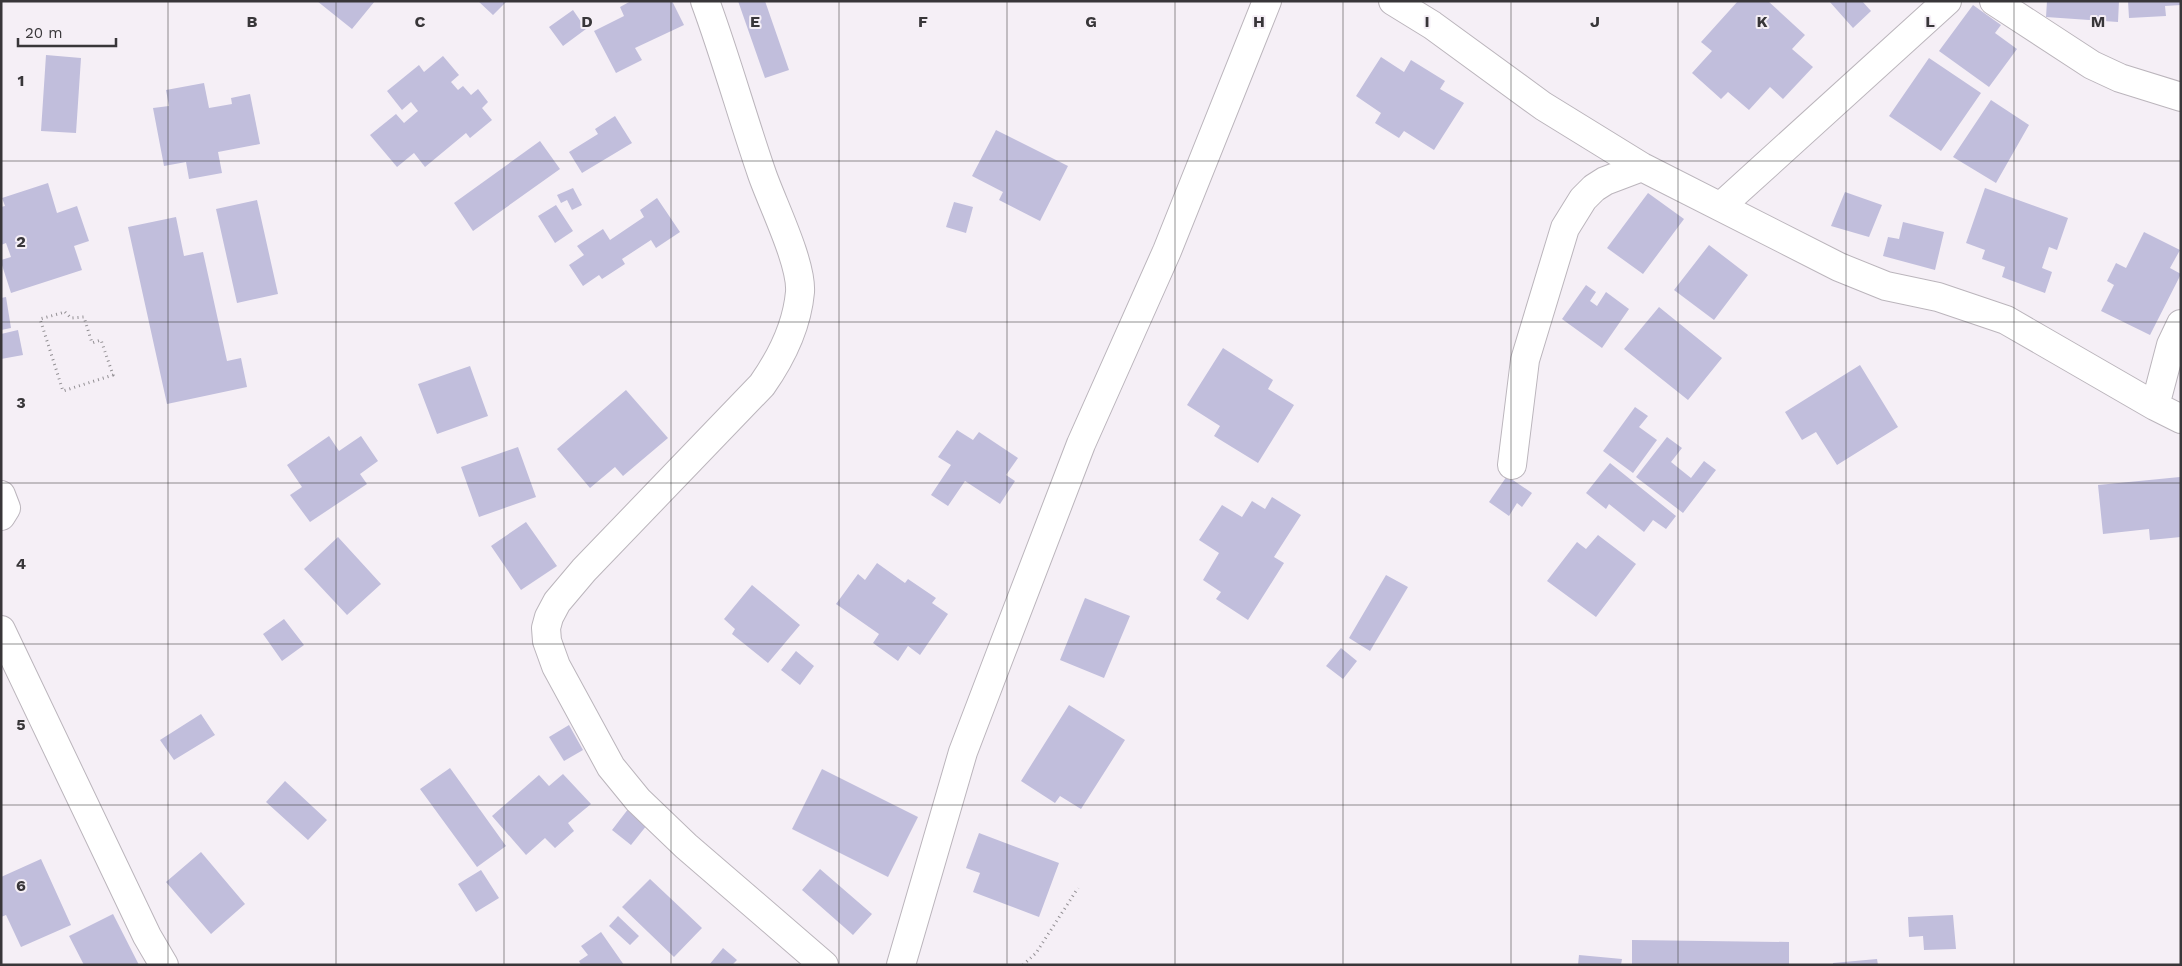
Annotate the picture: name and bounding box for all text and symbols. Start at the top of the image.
text: B [247,12,258,31]
text: C [415,12,426,31]
text: D [581,12,593,31]
text: E [750,12,760,31]
text: F [918,12,928,31]
text: G [1085,12,1097,31]
text: H [1253,12,1265,31]
text: I [1424,12,1430,31]
text: J [1590,12,1600,31]
text: K [1756,12,1768,31]
text: L [1925,12,1935,31]
text: M [2091,12,2105,31]
scale bar [18,15,115,47]
text: 20 m [25,24,63,42]
text: 1 [18,71,24,90]
text: 2 [16,232,26,251]
text: 3 [16,393,26,412]
text: 4 [16,554,26,573]
text: 5 [16,715,26,734]
text: 6 [16,876,26,895]

